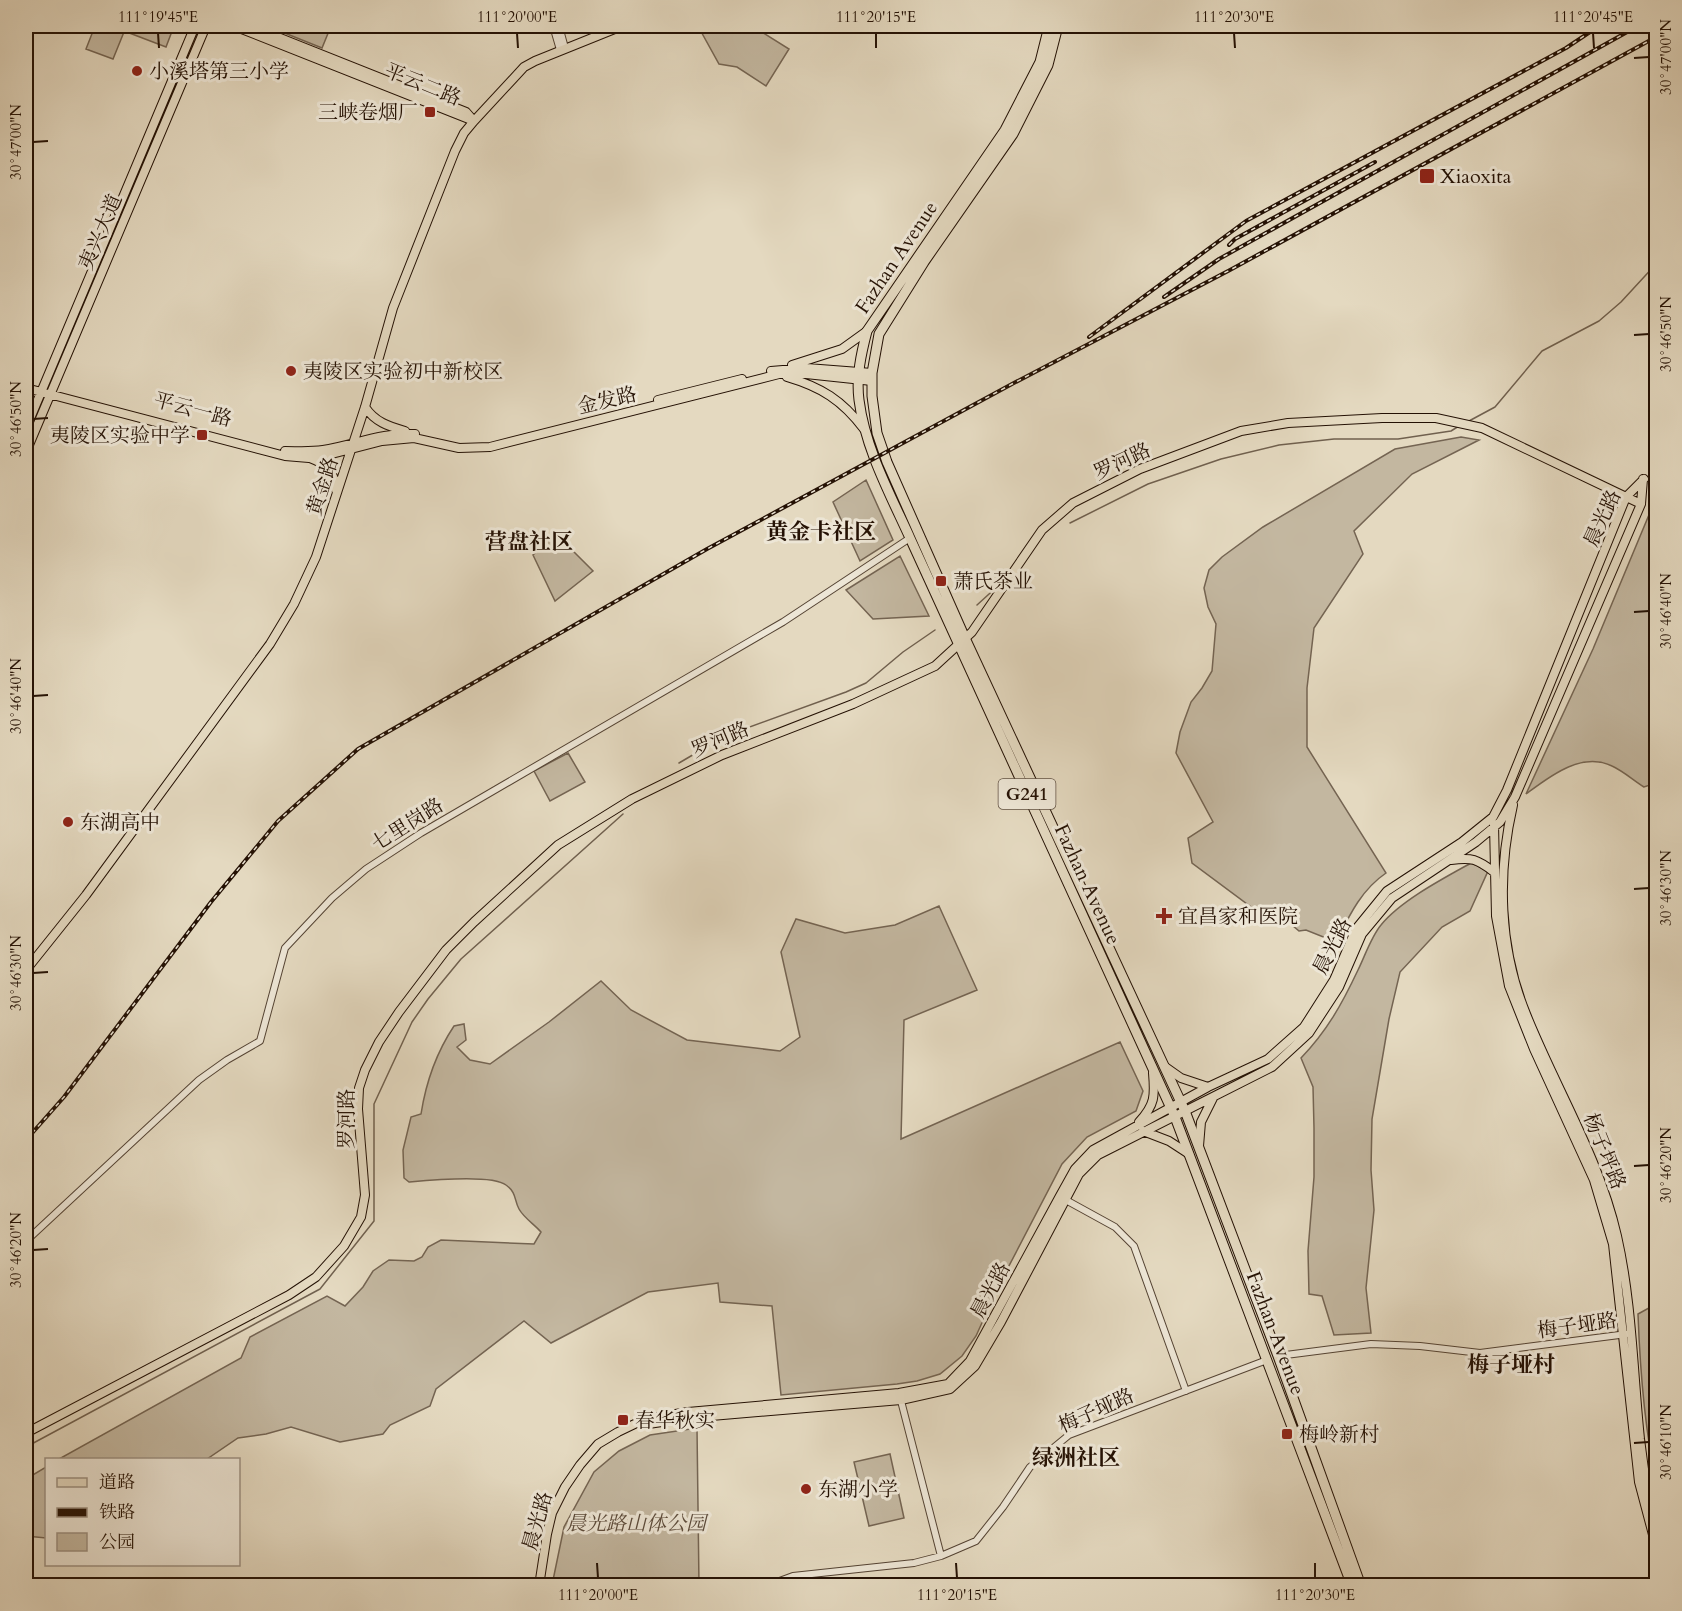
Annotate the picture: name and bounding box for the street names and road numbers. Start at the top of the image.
street label: 平云二路 [381,57,465,112]
street label: 夷兴大道 [72,190,129,274]
street label: Fazhan Avenue [849,196,944,319]
street label: 金发路 [575,381,639,420]
street label: 平云一路 [151,386,235,433]
street label: 罗河路 [1089,437,1155,486]
street label: 黄金路 [300,453,345,519]
street label: 晨光路 [1578,485,1627,551]
street label: 罗河路 [687,715,753,764]
road number: G241 [998,779,1056,809]
street label: 七里岗路 [366,792,448,857]
street label: Fazhan Avenue [1048,820,1127,949]
street label: 晨光路 [1307,913,1358,979]
street label: 罗河路 [333,1089,360,1149]
street label: 杨子坪路 [1577,1109,1632,1193]
street label: 晨光路 [964,1257,1016,1323]
street label: Fazhan Avenue [1240,1268,1311,1399]
street label: 梅子垭路 [1536,1307,1619,1344]
street label: 梅子垭路 [1054,1382,1138,1439]
street label: 晨光路 [516,1489,559,1554]

